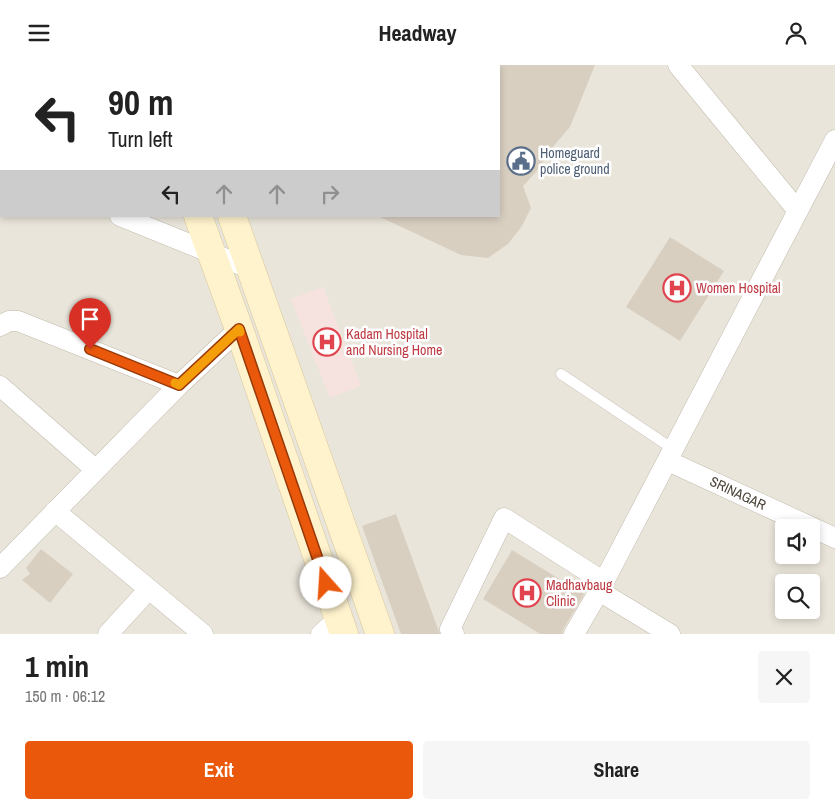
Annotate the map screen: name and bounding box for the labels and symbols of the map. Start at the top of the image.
place label: Homeguard police ground [540,144,610,178]
public building icon: Homeguard police ground [506,146,536,176]
hospital icon: Women Hospital [662,273,692,303]
place label: Women Hospital [696,279,781,297]
pin [69,298,111,349]
place label: Kadam Hospital and Nursing Home [346,325,442,359]
hospital icon: Kadam Hospital and Nursing Home [312,327,342,357]
street label: SRINAGAR [707,472,769,514]
position arrow [299,556,351,608]
place label: Madhavbaug Clinic [546,576,613,610]
hospital icon: Madhavbaug Clinic [512,578,542,608]

